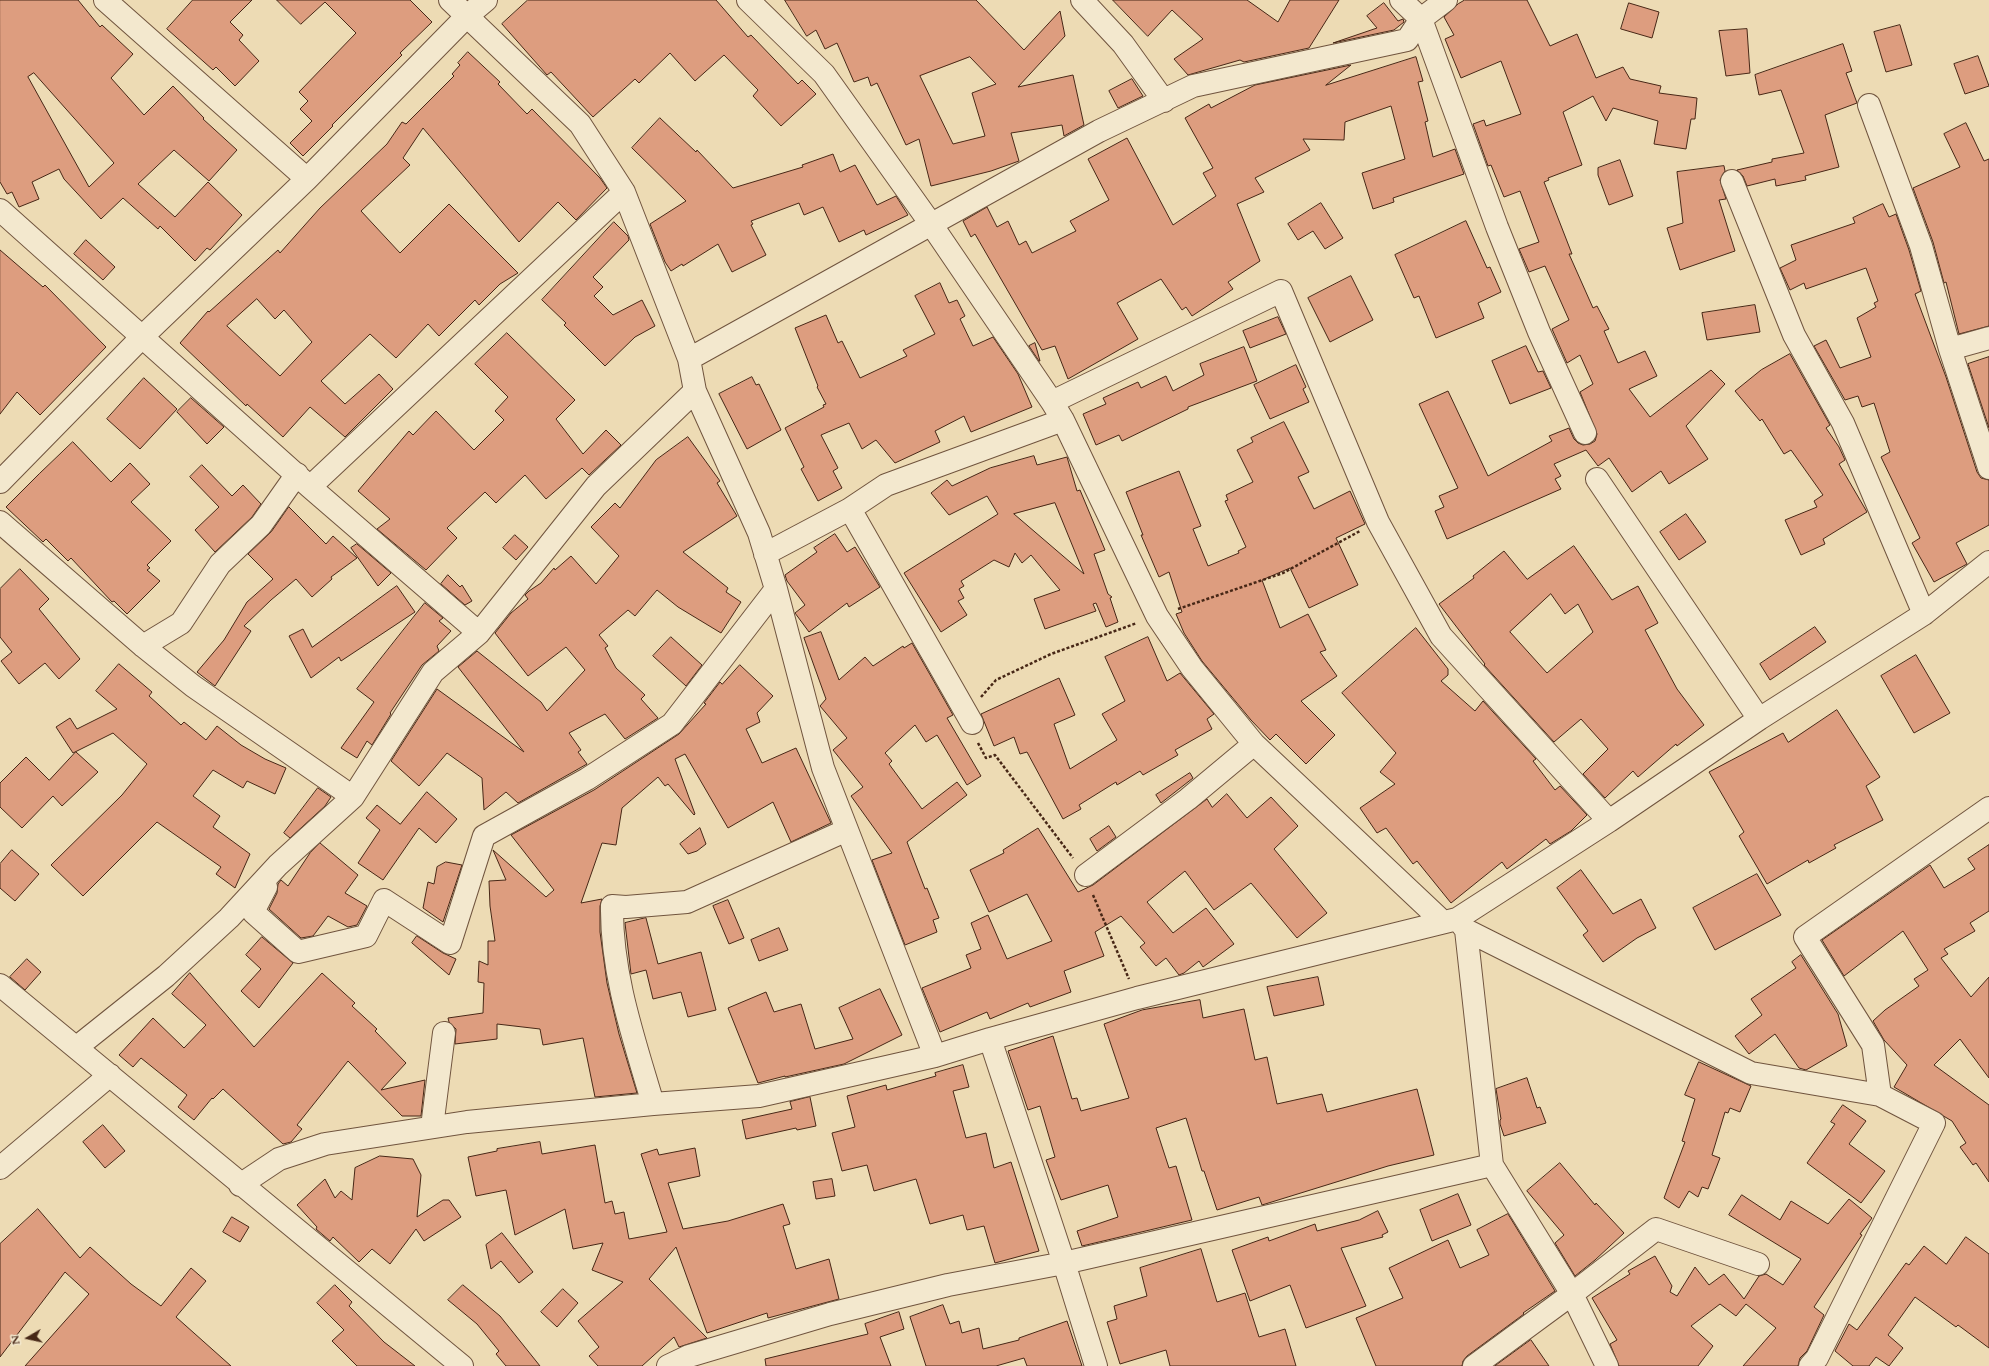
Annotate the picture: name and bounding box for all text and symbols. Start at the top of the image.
north arrow [8,1318,48,1358]
text: N [8,1334,24,1346]

